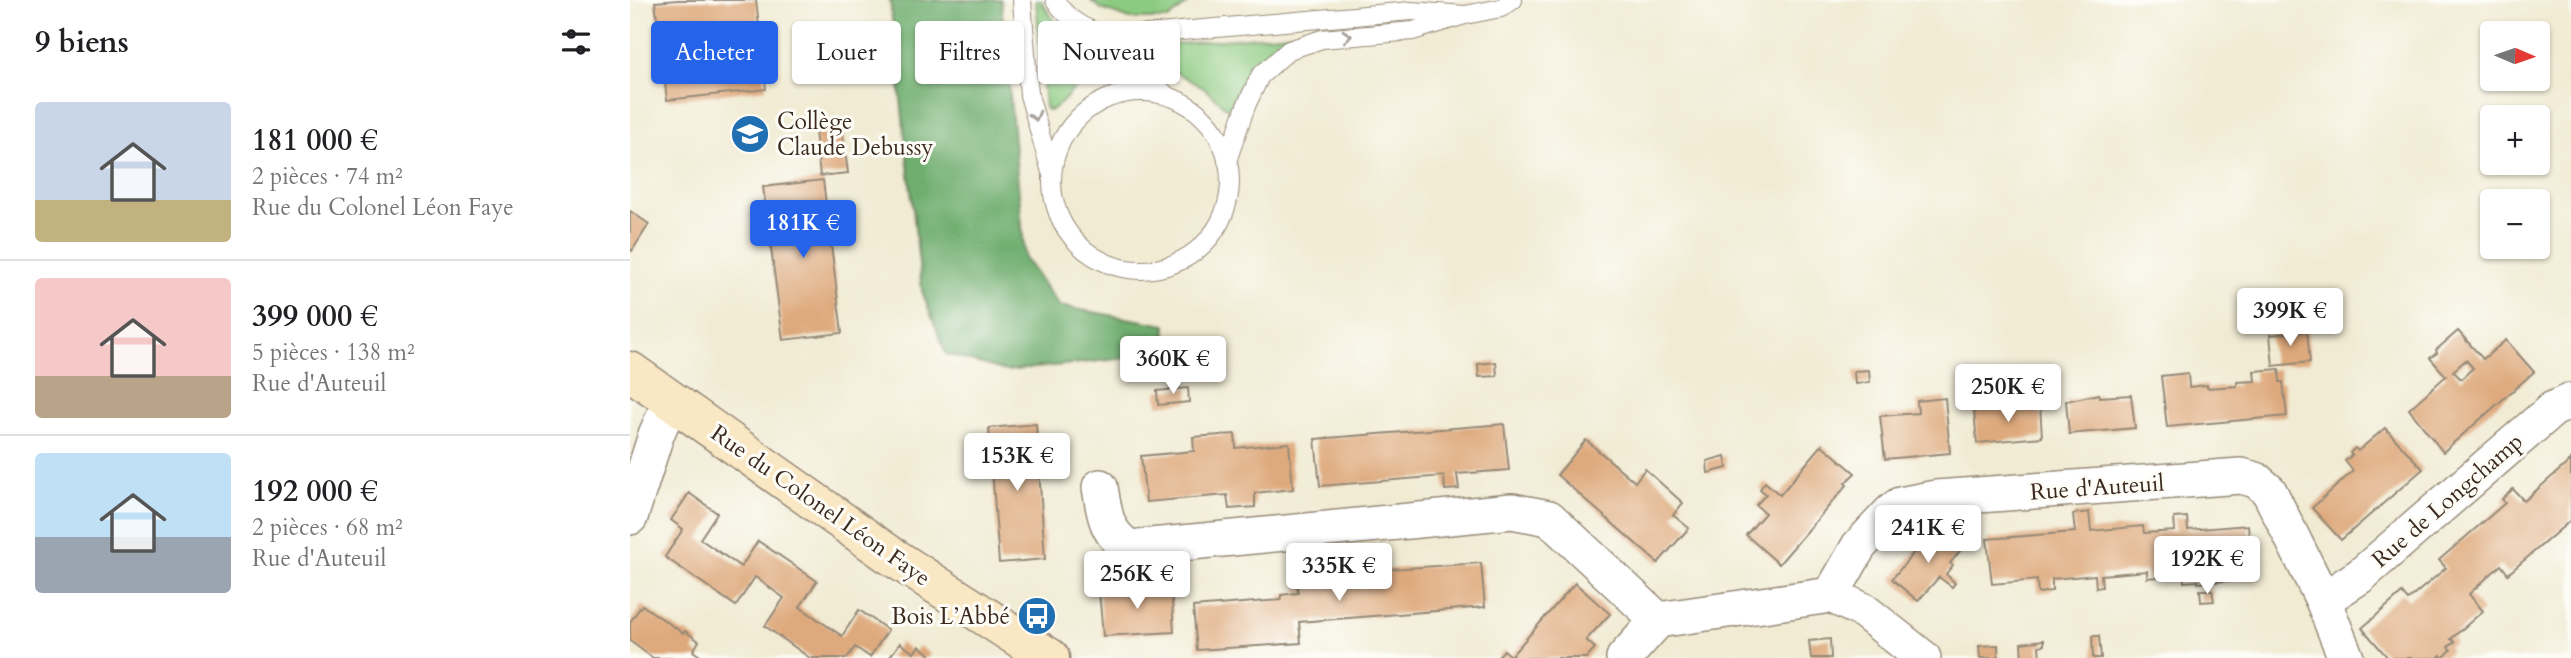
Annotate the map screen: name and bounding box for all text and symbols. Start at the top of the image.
chip: Acheter [651,21,778,84]
chip: Louer [792,21,901,84]
chip: Filtres [915,21,1024,84]
chip: Nouveau [1038,21,1180,84]
north arrow [2480,21,2550,91]
map controls [2480,21,2550,259]
text: 9 biens [35,22,129,63]
icon: filters [557,23,595,61]
one-way arrow [1342,29,1353,44]
button: + [2480,105,2550,175]
place label: Collège Claude Debussy [777,106,934,163]
one-way arrow [1027,110,1041,122]
school or university icon: Collège Claude Debussy [729,113,771,155]
text: 181 000 € [252,120,378,161]
icon: home [91,130,175,214]
text: 2 pièces · 74 m² [252,161,403,192]
button: − [2480,189,2550,259]
text: Rue du Colonel Léon Faye [252,192,514,223]
pin: 181K € [746,201,860,260]
text: 181K € [766,207,840,238]
pin: 399K € [2233,288,2347,348]
text: 399K € [2253,295,2327,326]
text: 399 000 € [252,296,378,337]
icon: home [91,306,175,390]
pin: 360K € [1116,336,1230,396]
text: 5 pièces · 138 m² [252,337,415,368]
text: 360K € [1136,343,1210,374]
pin: 250K € [1951,364,2065,424]
text: Rue d'Auteuil [252,368,386,399]
text: 250K € [1971,371,2045,402]
street label: Rue du Colonel Léon Faye [705,418,937,593]
street label: Rue de Longchamp [2365,426,2530,575]
pin: 153K € [960,434,1074,493]
text: 153K € [980,440,1054,471]
street label: Rue d'Auteuil [2029,467,2165,508]
text: 192 000 € [252,471,378,512]
icon: home [91,481,175,565]
pin: 241K € [1871,505,1985,565]
text: 2 pièces · 68 m² [252,512,403,543]
text: 241K € [1891,512,1965,543]
pin: 192K € [2150,536,2264,596]
text: Rue d'Auteuil [252,543,386,574]
text: 192K € [2170,543,2244,574]
pin: 335K € [1282,544,1396,603]
text: 335K € [1302,550,1376,581]
pin: 256K € [1080,552,1194,611]
text: 256K € [1100,558,1174,589]
bus stop icon: Bois L’Abbé [1016,595,1058,637]
place label: Bois L’Abbé [891,601,1010,632]

